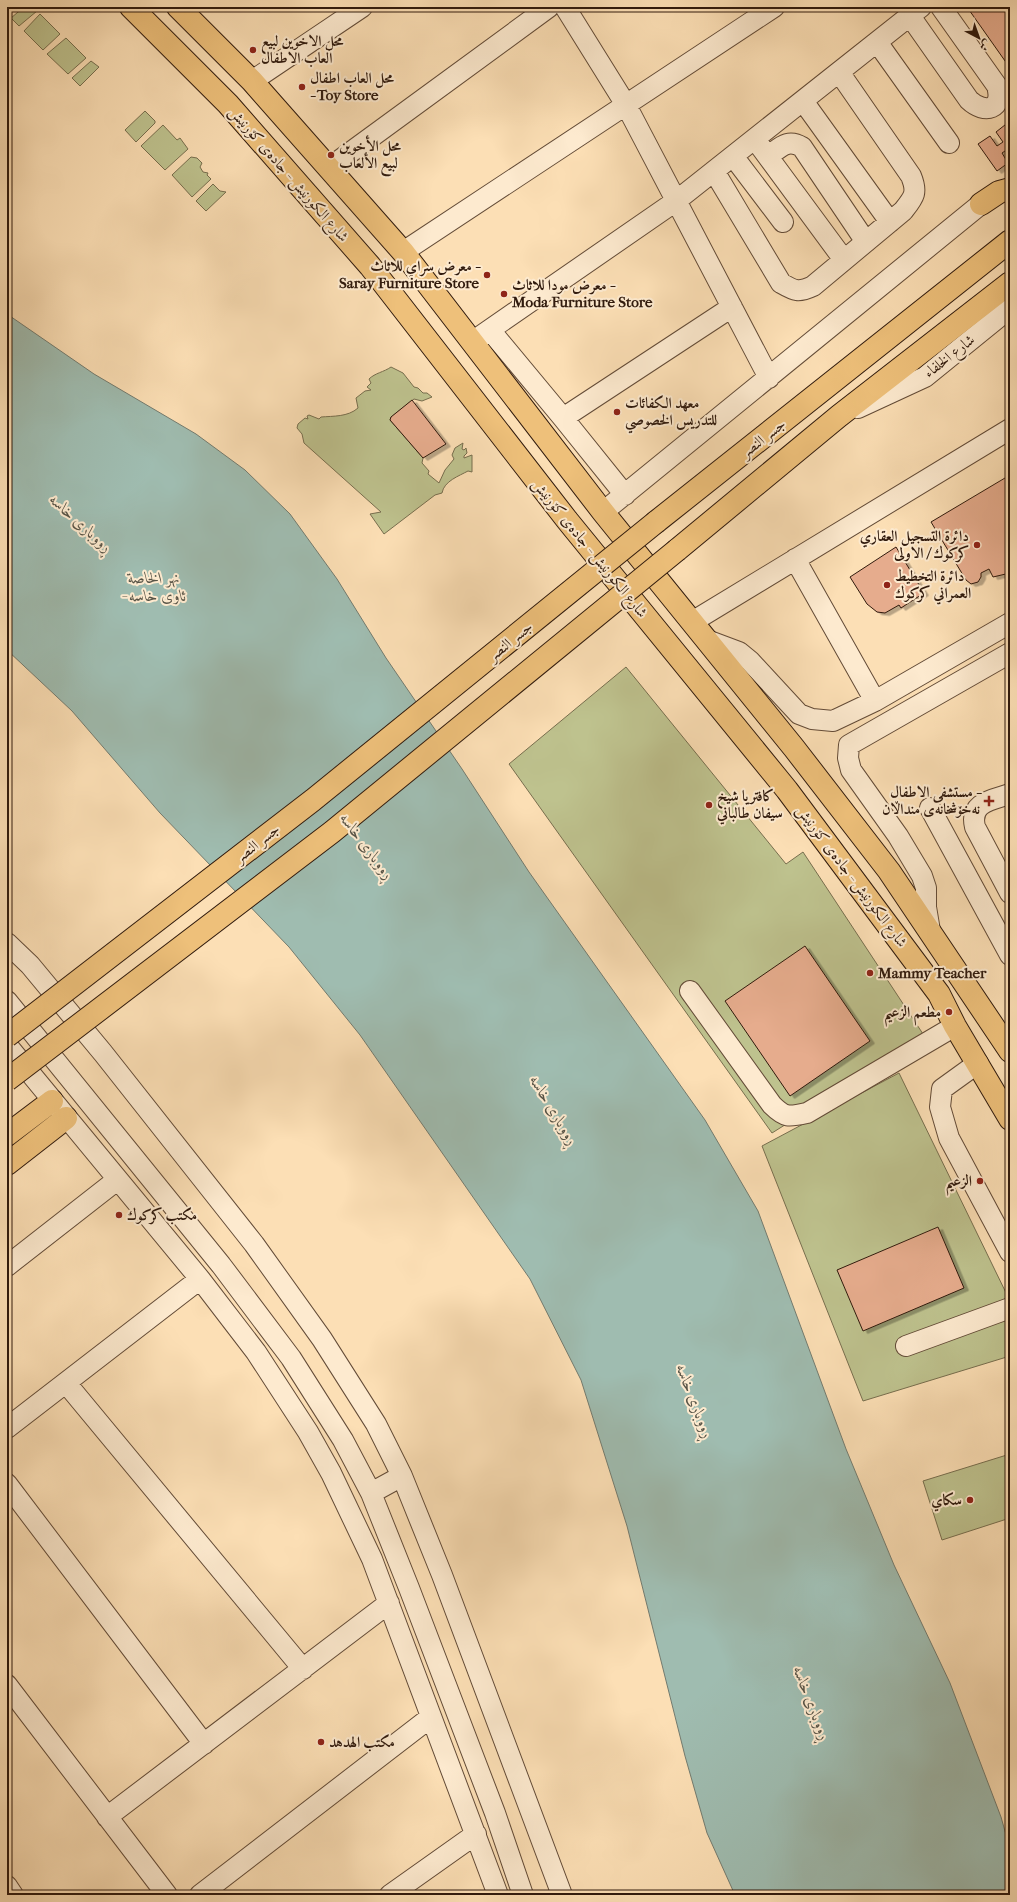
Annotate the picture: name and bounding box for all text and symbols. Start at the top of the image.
north arrow [959,18,999,58]
place label: محل الاخوين لبيع العاب الاطفال [261,32,344,68]
text: ش [977,37,994,54]
marker: محل الاخوين لبيع العاب الاطفال [248,45,258,55]
place label: محل العاب اطفال - Toy Store [310,69,395,104]
marker: محل العاب اطفال - Toy Store [297,82,307,92]
street label: شارع الكورنيش - جادەی کۆرنیش [222,103,353,248]
place label: محل الأخوين لبيع الألعاب [339,135,402,177]
marker: محل الأخوين لبيع الألعاب [326,150,336,160]
place label: معرض سراي للاثاث - Saray Furniture Store [339,257,481,292]
marker: معرض سراي للاثاث - Saray Furniture Store [482,270,492,280]
place label: معرض مودا للاثاث - Moda Furniture Store [511,276,653,311]
marker: معرض مودا للاثاث - Moda Furniture Store [499,289,509,299]
street label: شارع الخلفاء [920,331,981,385]
place label: معهد الكفائات للتدريس الخصوصي [625,394,717,434]
marker: معهد الكفائات للتدريس الخصوصي [612,407,622,417]
street label: جسر النصر [735,415,790,463]
street label: شارع الكورنيش - جادەی کۆرنیش [525,475,652,624]
water label: ڕووباری خاسە [43,490,117,559]
place label: دائرة التسجيل العقاري كركوك / الاولى [860,527,969,563]
marker: دائرة التسجيل العقاري كركوك / الاولى [972,540,982,550]
place label: دائرة التخطيط العمراني كركوك [895,567,971,605]
water label: نهر الخاصة - ئاوی خاسە [121,568,187,605]
marker: دائرة التخطيط العمراني كركوك [882,580,892,590]
street label: جسر النصر [482,617,537,667]
place label: مستشفى الاطفال - نەخۆشخانەی منداڵان [882,783,982,818]
place label: كافتريا شيخ سيفان طالباني [716,787,783,825]
marker: مستشفى الاطفال - نەخۆشخانەی منداڵان [983,795,995,807]
marker: كافتريا شيخ سيفان طالباني [704,800,714,810]
street label: شارع الكورنيش - جادەی کۆرنیش [789,801,911,953]
water label: ڕووباری خاسە [333,809,398,886]
street label: جسر النصر [229,820,284,868]
place label: Mammy Teacher [877,964,987,982]
marker: Mammy Teacher [865,968,875,978]
place label: مطعم الزعيم [884,1003,941,1027]
marker: مطعم الزعيم [944,1007,954,1017]
water label: ڕووباری خاسە [522,1072,582,1151]
place label: الزعيم [946,1172,972,1196]
marker: الزعيم [975,1176,985,1186]
place label: مكتب كركوك [127,1206,197,1225]
marker: مكتب كركوك [114,1210,124,1220]
water label: ڕووباری خاسە [668,1361,718,1443]
place label: سكاي [931,1491,962,1512]
marker: سكاي [965,1495,975,1505]
water label: ڕووباری خاسە [785,1663,835,1745]
place label: مكتب الهدهد [329,1733,395,1752]
marker: مكتب الهدهد [316,1737,326,1747]

